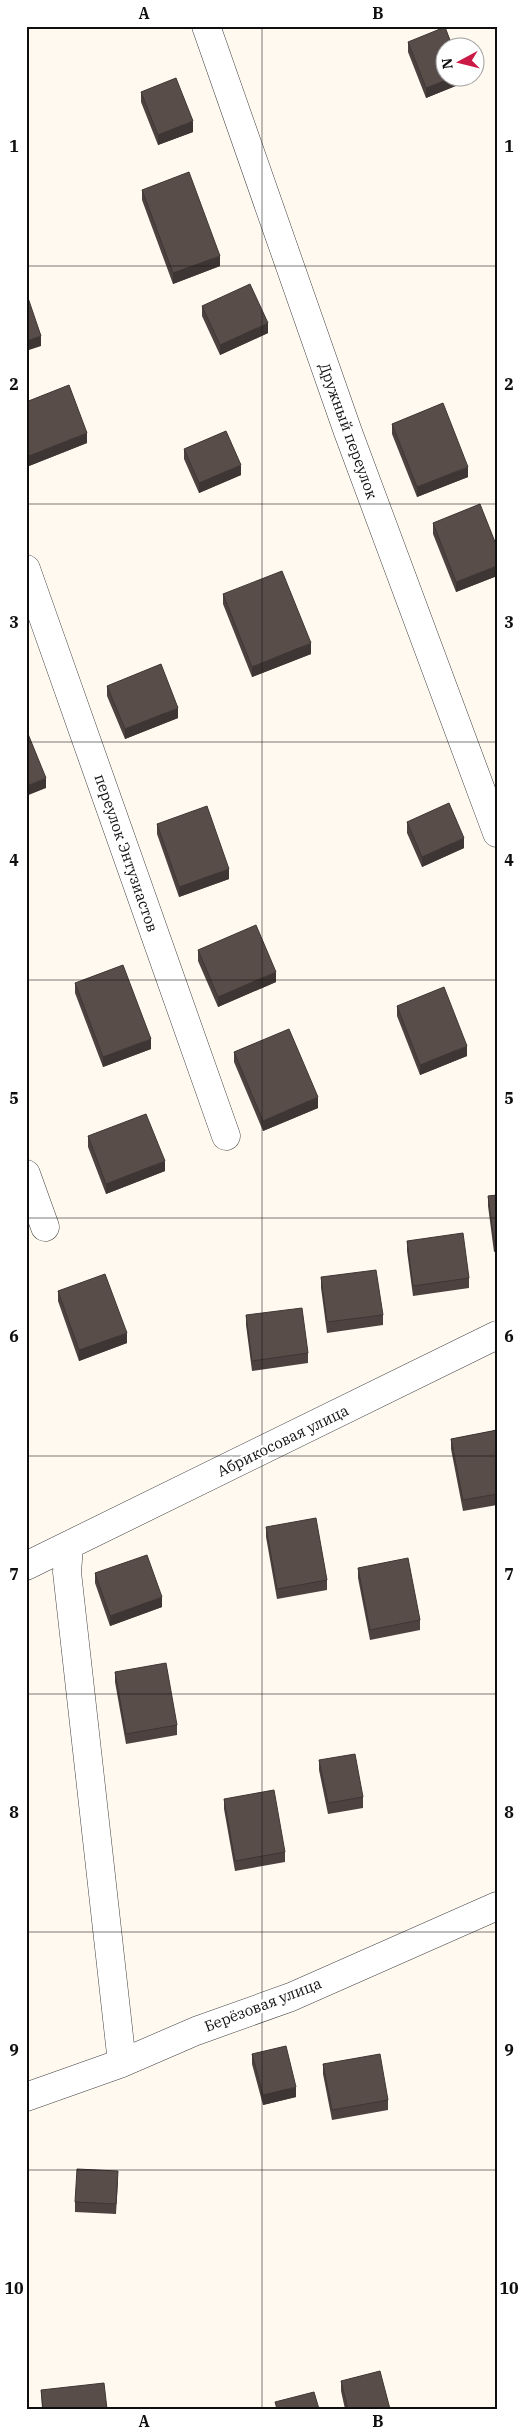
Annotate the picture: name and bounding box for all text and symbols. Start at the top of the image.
text: A [138,3,150,23]
text: B [372,3,384,23]
north arrow [436,38,486,88]
text: N [437,57,457,70]
text: 1 [9,136,19,156]
text: 1 [504,136,514,156]
street label: Дружный переулок [315,360,382,502]
text: 2 [9,374,19,394]
text: 2 [504,374,514,394]
text: 3 [9,612,19,632]
text: 3 [504,612,514,632]
street label: переулок Энтузиастов [90,771,162,934]
text: 4 [9,850,19,870]
text: 4 [504,850,514,870]
text: 5 [9,1088,19,1108]
text: 5 [504,1088,514,1108]
text: 6 [9,1326,19,1346]
text: 6 [504,1326,514,1346]
street label: Абрикосовая улица [214,1400,352,1481]
text: 7 [9,1564,19,1584]
text: 7 [504,1564,514,1584]
text: 8 [9,1802,19,1822]
text: 8 [504,1802,514,1822]
street label: Берёзовая улица [201,1973,324,2036]
text: 9 [9,2040,19,2060]
text: 9 [504,2040,514,2060]
text: 10 [4,2278,24,2298]
text: 10 [499,2278,519,2298]
text: A [138,2411,150,2431]
text: B [372,2411,384,2431]

